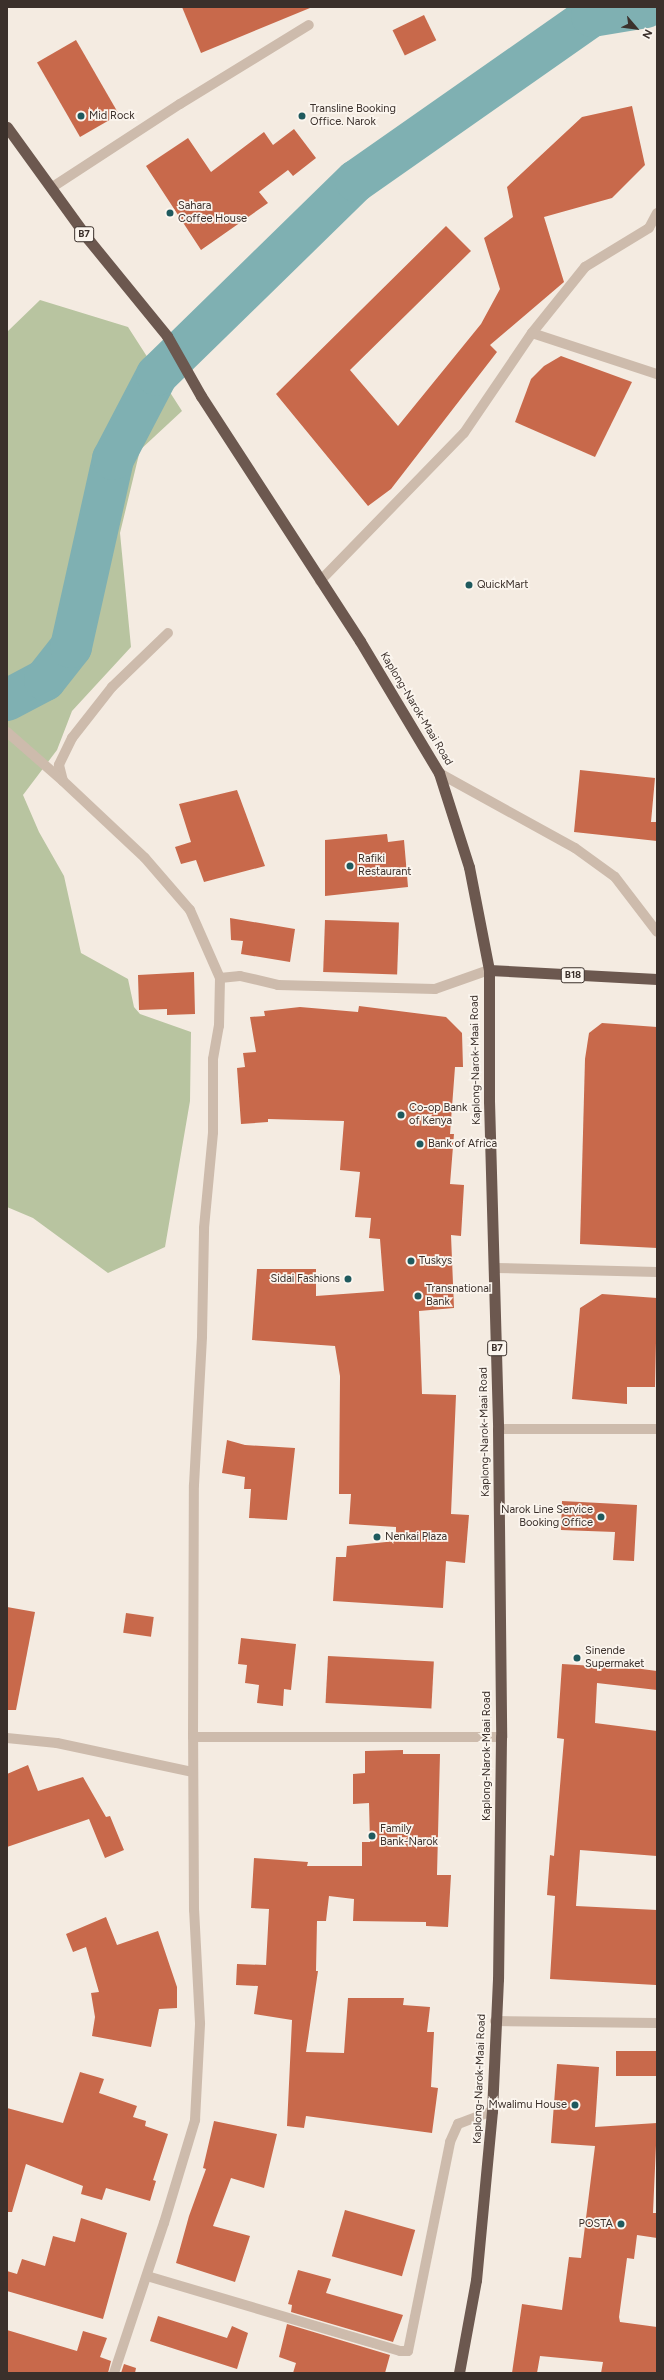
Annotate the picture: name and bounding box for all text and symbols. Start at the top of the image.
north arrow [616,8,656,48]
text: N [639,27,655,41]
place label: Transline Booking Office. Narok [310,103,396,129]
place label: Mid Rock [89,109,135,123]
marker: Mid Rock [76,111,86,121]
marker: Transline Booking Office. Narok [297,111,307,121]
place label: Sahara Coffee House [178,200,247,226]
marker: Sahara Coffee House [165,208,175,218]
road number: B7 [74,226,94,242]
place label: QuickMart [477,578,528,592]
marker: QuickMart [464,580,474,590]
street label: Kaplong-Narok-Maai Road [377,650,455,768]
place label: Rafiki Restaurant [358,853,412,879]
marker: Rafiki Restaurant [345,861,355,871]
road number: B18 [560,967,586,983]
street label: Kaplong-Narok-Maai Road [468,995,484,1125]
place label: Co-op Bank of Kenya [409,1102,467,1128]
marker: Co-op Bank of Kenya [396,1110,406,1120]
place label: Bank of Africa [428,1137,497,1151]
marker: Bank of Africa [415,1139,425,1149]
place label: Tuskys [419,1254,452,1268]
marker: Tuskys [406,1256,416,1266]
place label: Sidai Fashions [270,1272,340,1286]
marker: Sidai Fashions [343,1274,353,1284]
place label: Transnational Bank [426,1283,491,1309]
marker: Transnational Bank [413,1291,423,1301]
road number: B7 [487,1340,507,1356]
street label: Kaplong-Narok-Maai Road [477,1367,493,1497]
place label: Narok Line Service Booking Office [501,1504,593,1530]
marker: Narok Line Service Booking Office [596,1512,606,1522]
place label: Nenkai Plaza [385,1530,447,1544]
marker: Nenkai Plaza [372,1532,382,1542]
place label: Sinende Supermaket [585,1645,644,1671]
marker: Sinende Supermaket [572,1653,582,1663]
street label: Kaplong-Narok-Maai Road [480,1691,494,1821]
place label: Family Bank-Narok [380,1823,438,1849]
marker: Family Bank-Narok [367,1831,377,1841]
street label: Kaplong-Narok-Maai Road [471,2014,489,2144]
place label: Mwalimu House [488,2098,567,2112]
marker: Mwalimu House [570,2100,580,2110]
place label: POSTA [579,2217,613,2231]
marker: POSTA [616,2219,626,2229]

